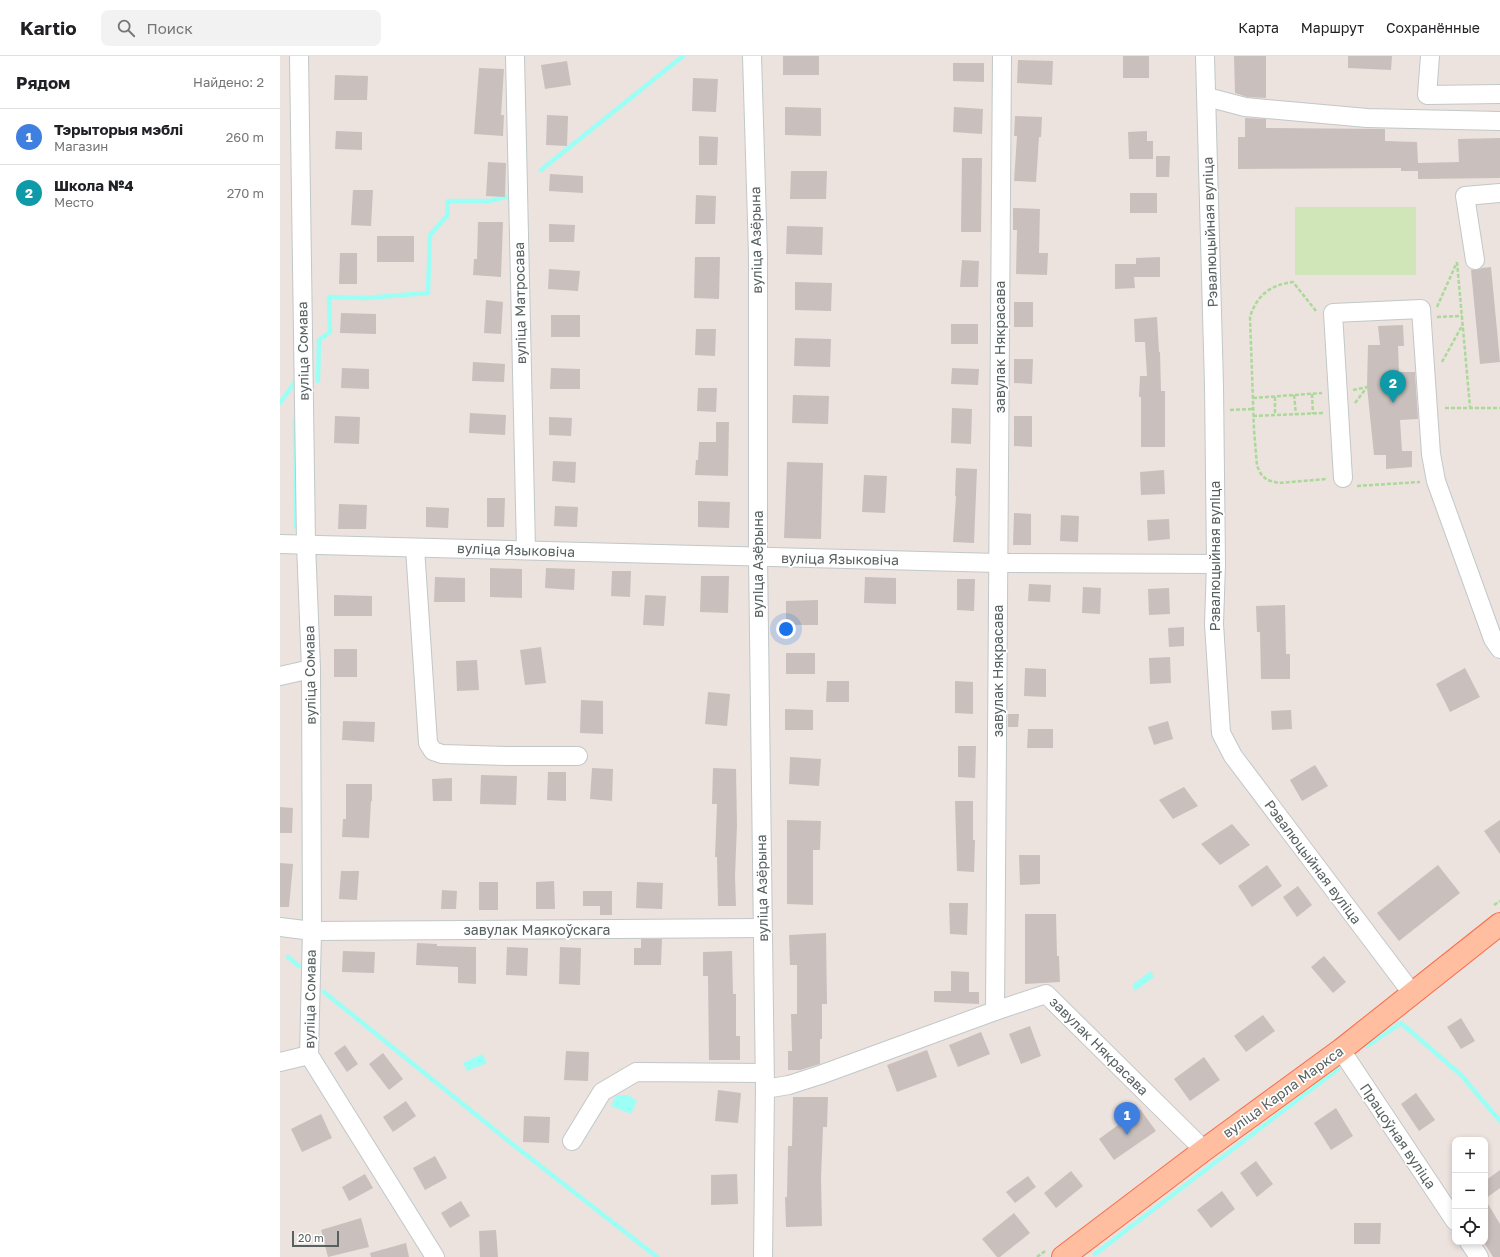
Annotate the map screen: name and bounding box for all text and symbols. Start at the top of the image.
search box [101,10,381,46]
text: Kartio [20,16,77,39]
icon: search [115,17,137,39]
text: Поиск [147,19,193,37]
text: Карта [1238,19,1279,36]
text: Маршрут [1301,19,1364,36]
text: Сохранённые [1386,19,1480,36]
text: Рядом [16,72,70,93]
text: Найдено: 2 [193,74,264,90]
text: Тэрыторыя мэблі [54,120,183,138]
text: 1 [26,129,32,145]
text: 260 m [226,129,264,145]
text: Магазин [54,138,108,154]
street label: Рэвалюцыйная вуліца [1198,156,1221,308]
text: Школа №4 [54,176,134,194]
text: 2 [25,185,33,201]
text: 270 m [227,185,264,201]
street label: вуліца Азёрына [746,186,765,294]
text: Место [54,194,94,210]
street label: вуліца Матросава [510,242,529,364]
street label: завулак Някрасава [991,281,1008,413]
street label: вуліца Сомава [293,301,312,401]
pin: 2 [1380,370,1406,403]
street label: Рэвалюцыйная вуліца [1206,481,1223,631]
street label: вуліца Азёрына [749,510,766,618]
street label: вуліца Языковіча [457,539,575,560]
street label: вуліца Языковіча [781,549,899,568]
street label: завулак Някрасава [989,605,1006,737]
your location [776,619,796,639]
street label: вуліца Сомава [300,625,319,725]
street label: Рэвалюцыйная вуліца [1261,796,1366,927]
street label: вуліца Азёрына [752,834,771,942]
street label: завулак Маякоўскага [464,921,611,938]
street label: вуліца Сомава [300,949,319,1049]
street label: завулак Някрасава [1046,993,1152,1099]
street label: вуліца Карла Маркса [1219,1042,1346,1141]
street label: Працоўная вуліца [1357,1080,1440,1192]
pin: 1 [1114,1102,1140,1135]
map controls [1452,1137,1488,1245]
button: + [1452,1137,1488,1173]
button: − [1452,1173,1488,1209]
button: locate [1452,1209,1488,1245]
scale bar [292,1229,339,1248]
text: 20 m [298,1231,324,1244]

